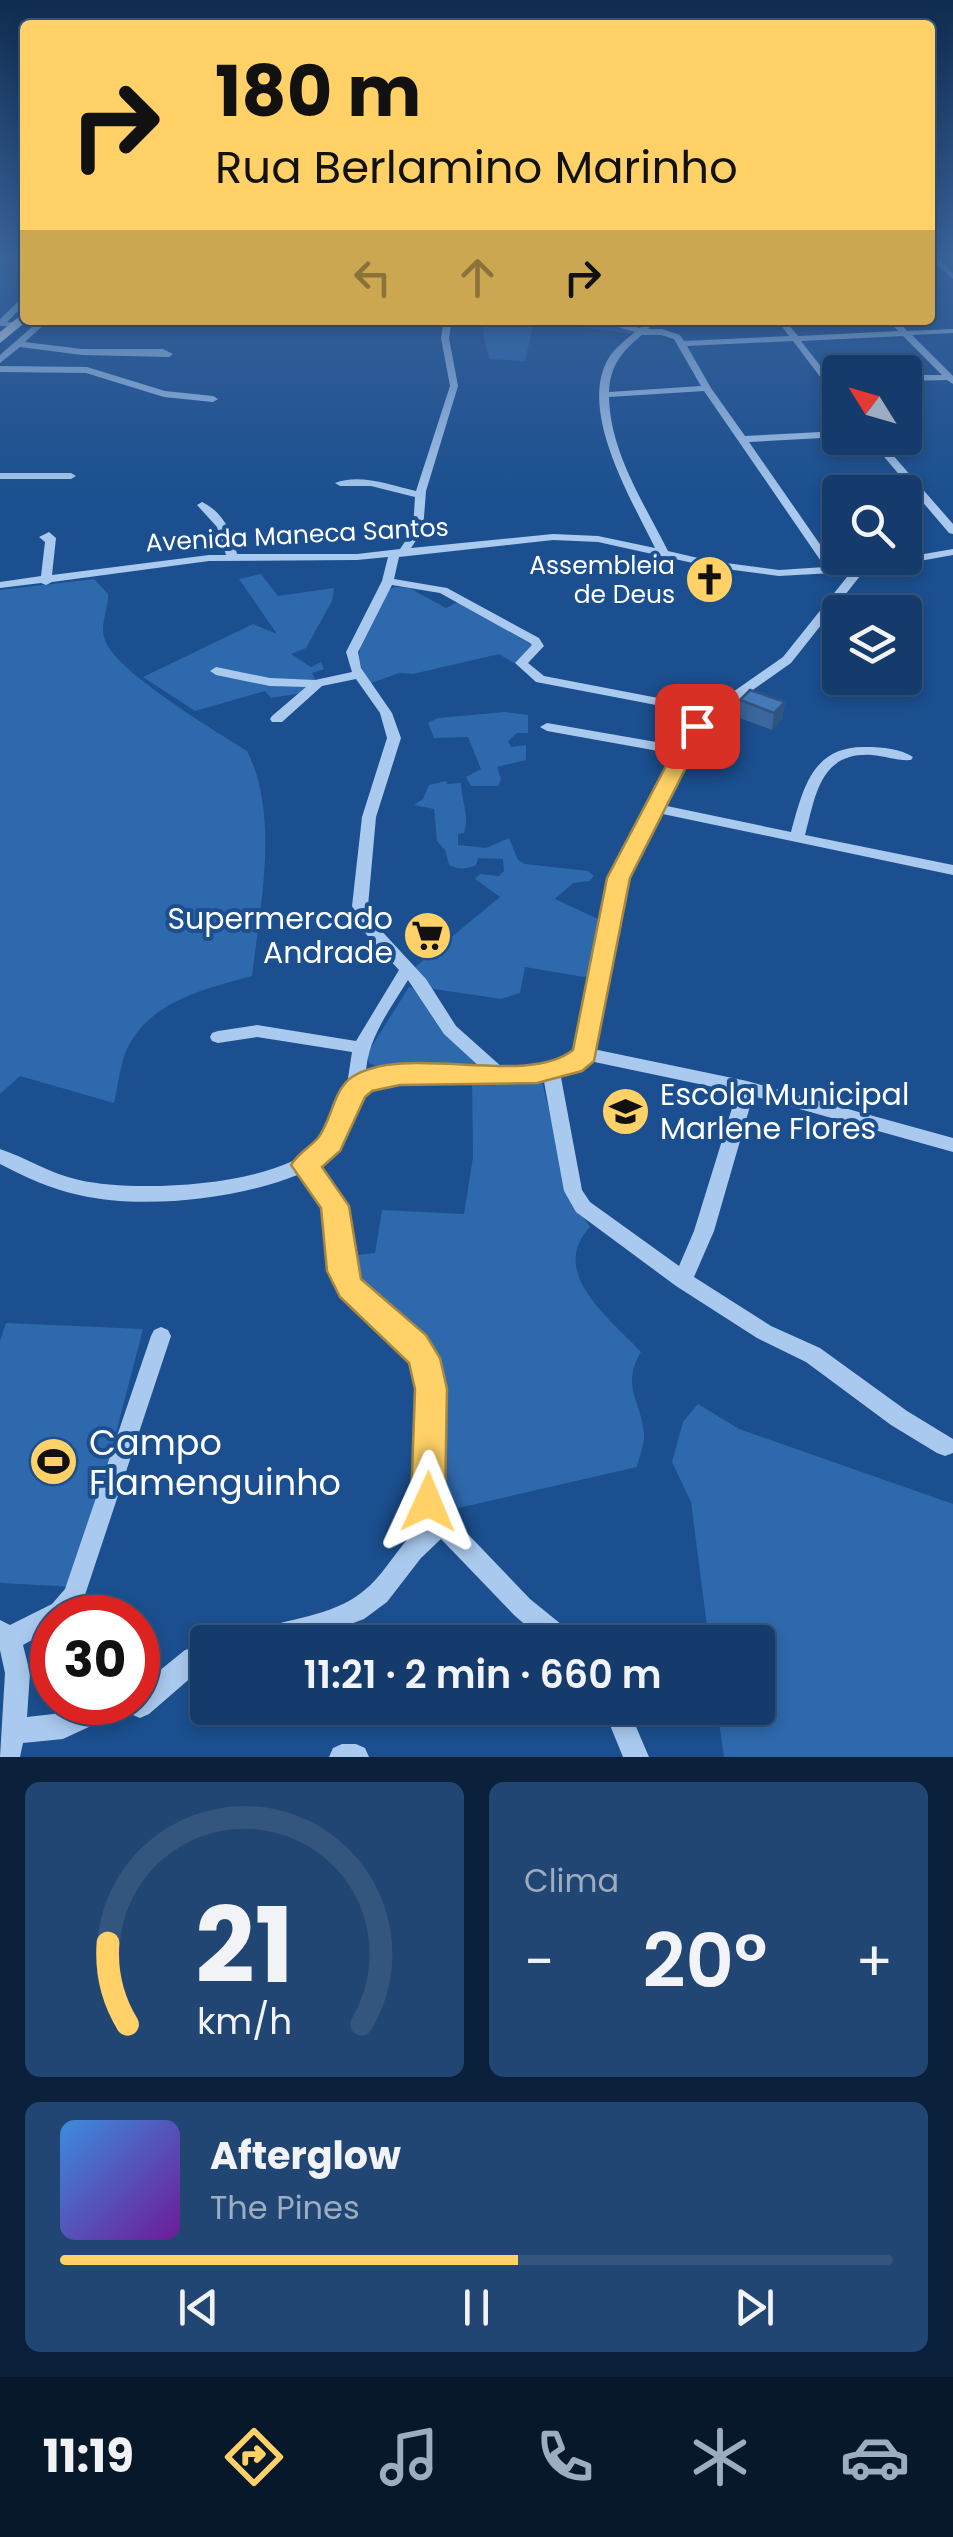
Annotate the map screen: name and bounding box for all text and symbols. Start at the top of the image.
text: 180 m [215,42,421,141]
icon: right [50,60,180,190]
text: Rua Berlamino Marinho [215,136,738,199]
icon: left [345,250,400,305]
icon: ahead [450,250,505,305]
icon: right [555,250,610,305]
north arrow [822,355,922,455]
map controls [822,355,922,695]
button: search [822,475,922,575]
street label: Avenida Maneca Santos [145,510,449,560]
place label: Assembleia de Deus [529,548,675,612]
church icon: Assembleia de Deus [684,553,736,605]
button: layers [822,595,922,695]
pin [655,684,740,769]
icon: arrive [670,699,725,754]
place label: Supermercado Andrade [167,897,393,974]
supermarket icon: Supermercado Andrade [402,909,454,961]
place label: Escola Municipal Marlene Flores [660,1073,909,1150]
school or university icon: Escola Municipal Marlene Flores [599,1085,651,1137]
place label: Campo Flamenguinho [89,1418,341,1507]
sports icon: Campo Flamenguinho [28,1436,80,1488]
position arrow [376,1450,480,1554]
speed limit sign: 30 [30,1595,160,1725]
text: 11:21 · 2 min · 660 m [303,1648,662,1701]
text: Clima [524,1858,619,1903]
text: 21 [195,1873,294,2018]
text: 20° [642,1908,767,2013]
text: − [524,1923,554,2000]
text: + [855,1923,893,2000]
text: km/h [197,1996,292,2047]
text: Afterglow [210,2129,401,2182]
text: The Pines [210,2185,360,2230]
icon: previous [171,2280,226,2335]
icon: pause [449,2280,504,2335]
icon: next [727,2280,782,2335]
icon: directions [219,2422,289,2492]
icon: music [374,2422,444,2492]
icon: phone [530,2422,600,2492]
icon: climate [685,2422,755,2492]
icon: car [840,2422,910,2492]
text: 11:19 [43,2425,134,2488]

